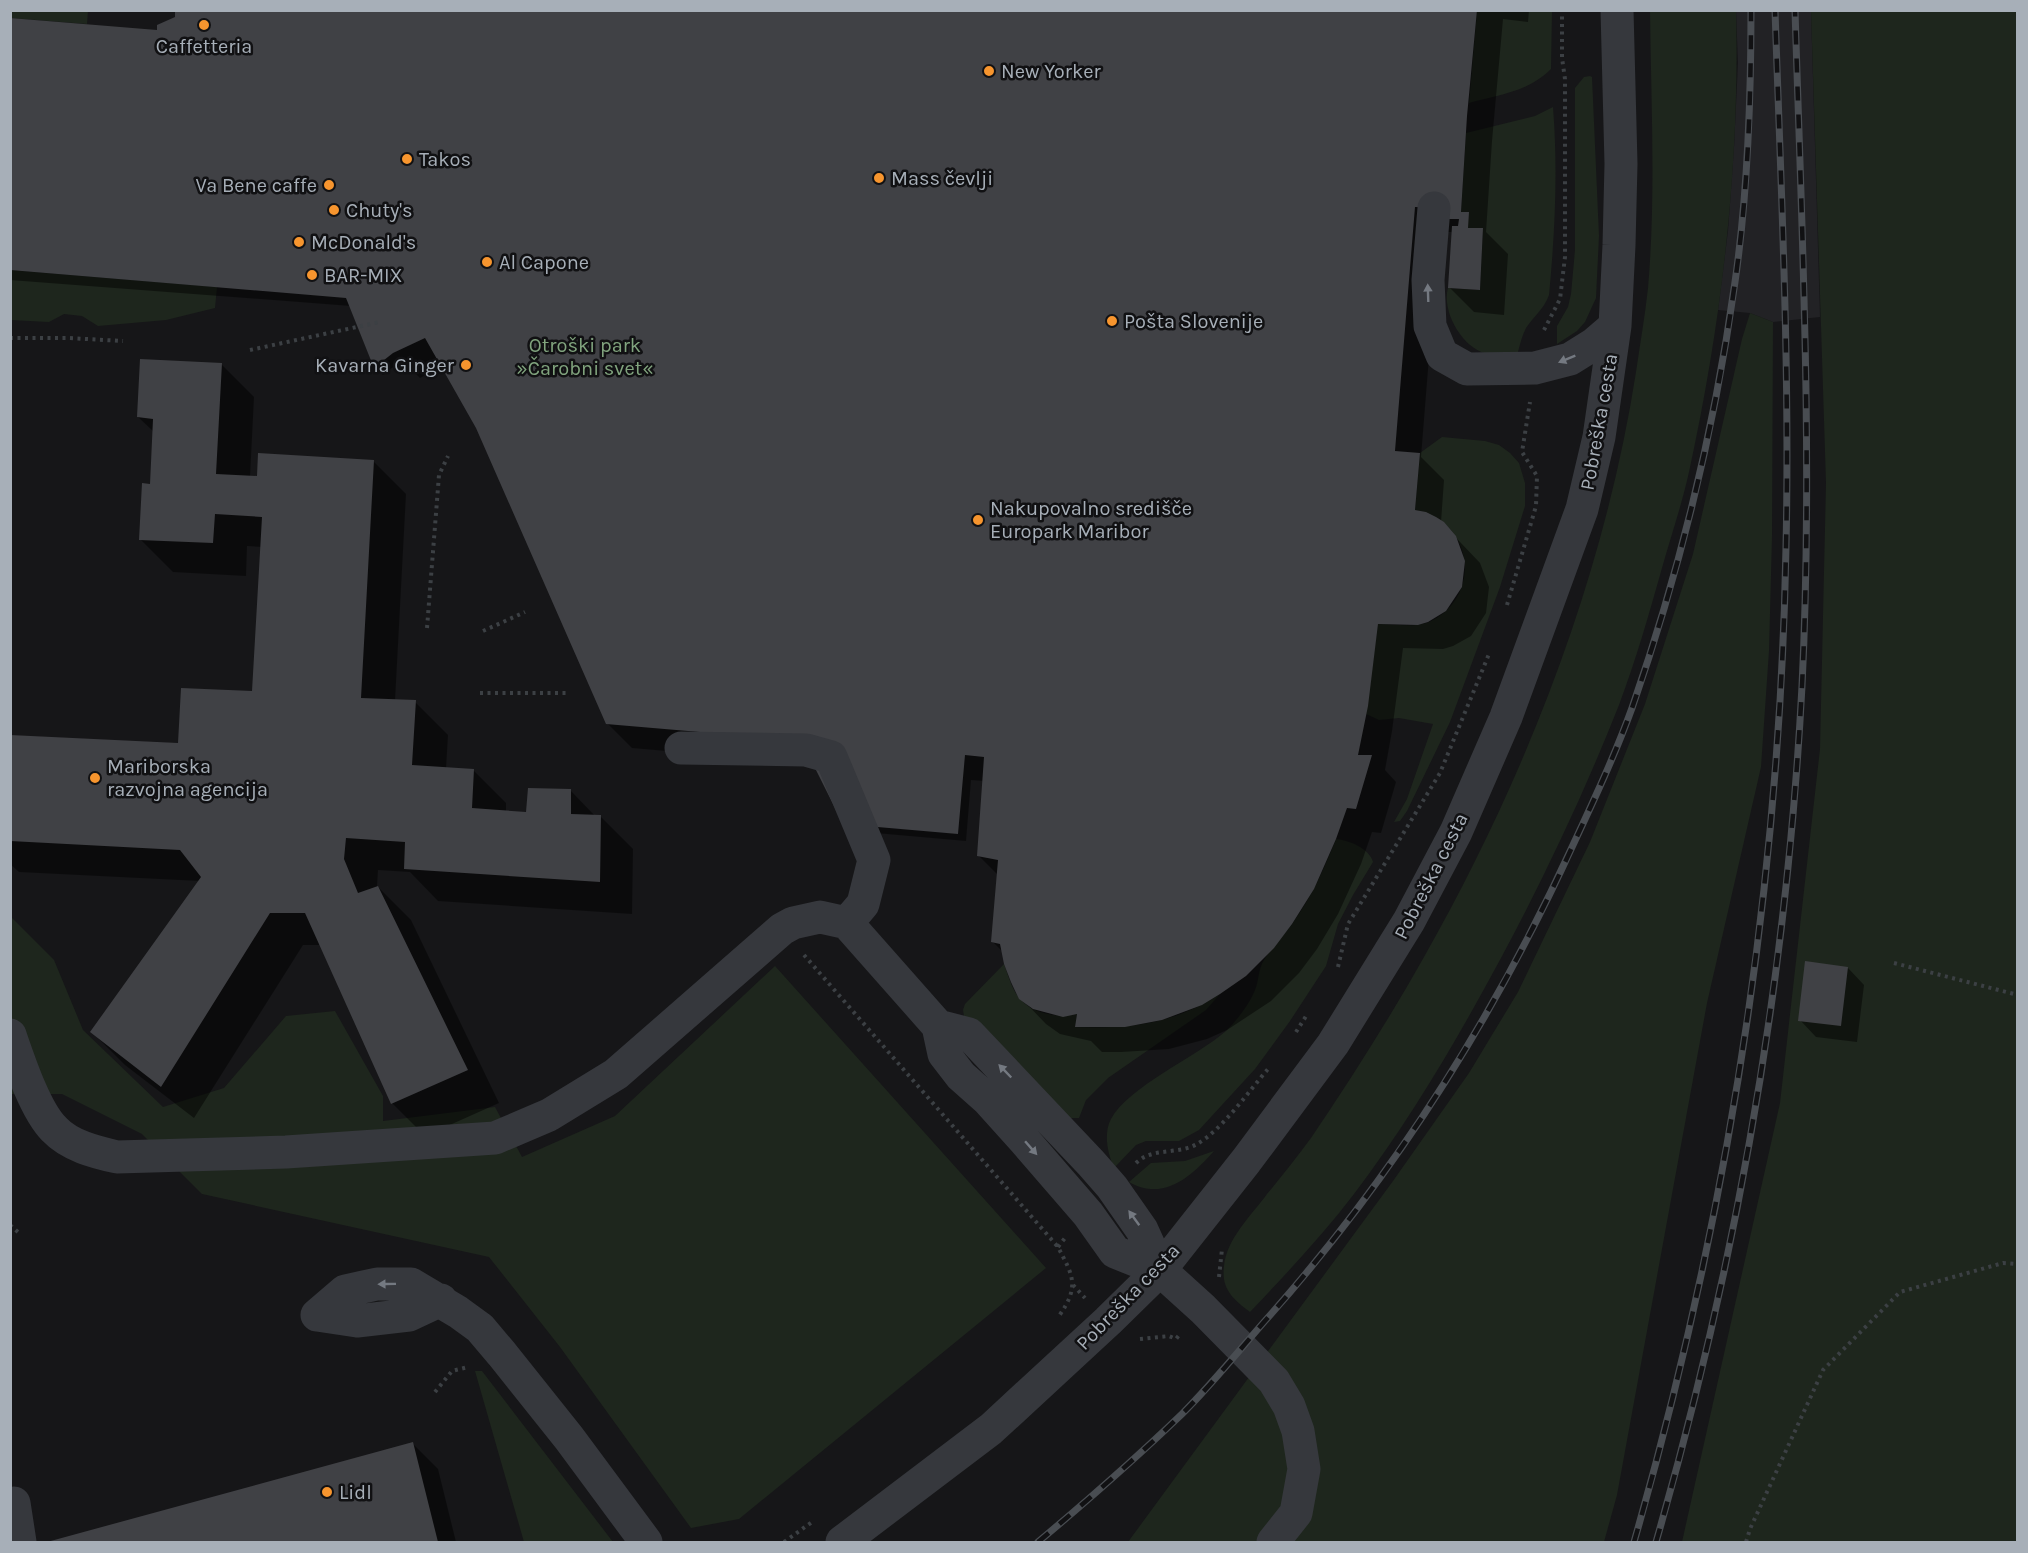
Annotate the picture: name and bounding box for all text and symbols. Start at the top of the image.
marker: Caffetteria [197,18,211,32]
place label: Caffetteria [156,35,252,58]
place label: New Yorker [1001,60,1102,83]
marker: New Yorker [982,64,996,78]
place label: Takos [419,148,471,171]
marker: Takos [400,152,414,166]
place label: Mass čevlji [891,167,993,190]
marker: Mass čevlji [872,171,886,185]
place label: Va Bene caffe [196,174,317,197]
marker: Va Bene caffe [322,178,336,192]
place label: Chuty's [346,199,413,222]
marker: Chuty's [327,203,341,217]
place label: McDonald's [311,231,416,254]
marker: McDonald's [292,235,306,249]
place label: Al Capone [499,251,589,274]
marker: Al Capone [480,255,494,269]
place label: BAR-MIX [324,264,403,287]
marker: BAR-MIX [305,268,319,282]
one-way arrow [1424,283,1433,302]
place label: Pošta Slovenije [1124,310,1263,333]
marker: Pošta Slovenije [1105,314,1119,328]
park label: Otroški park »Čarobni svet« [516,334,654,380]
street label: Pobreška cesta [1576,352,1622,492]
place label: Kavarna Ginger [315,354,455,377]
one-way arrow [1558,354,1576,364]
marker: Kavarna Ginger [459,358,473,372]
place label: Nakupovalno središče Europark Maribor [990,497,1192,543]
marker: Nakupovalno središče Europark Maribor [971,513,985,527]
place label: Mariborska razvojna agencija [107,755,268,801]
marker: Mariborska razvojna agencija [88,771,102,785]
street label: Pobreška cesta [1389,809,1473,943]
one-way arrow [998,1064,1012,1079]
one-way arrow [1024,1140,1037,1155]
one-way arrow [1128,1210,1140,1226]
street label: Pobreška cesta [1072,1239,1184,1355]
one-way arrow [377,1279,396,1289]
place label: Lidl [339,1481,372,1504]
marker: Lidl [320,1485,334,1499]

